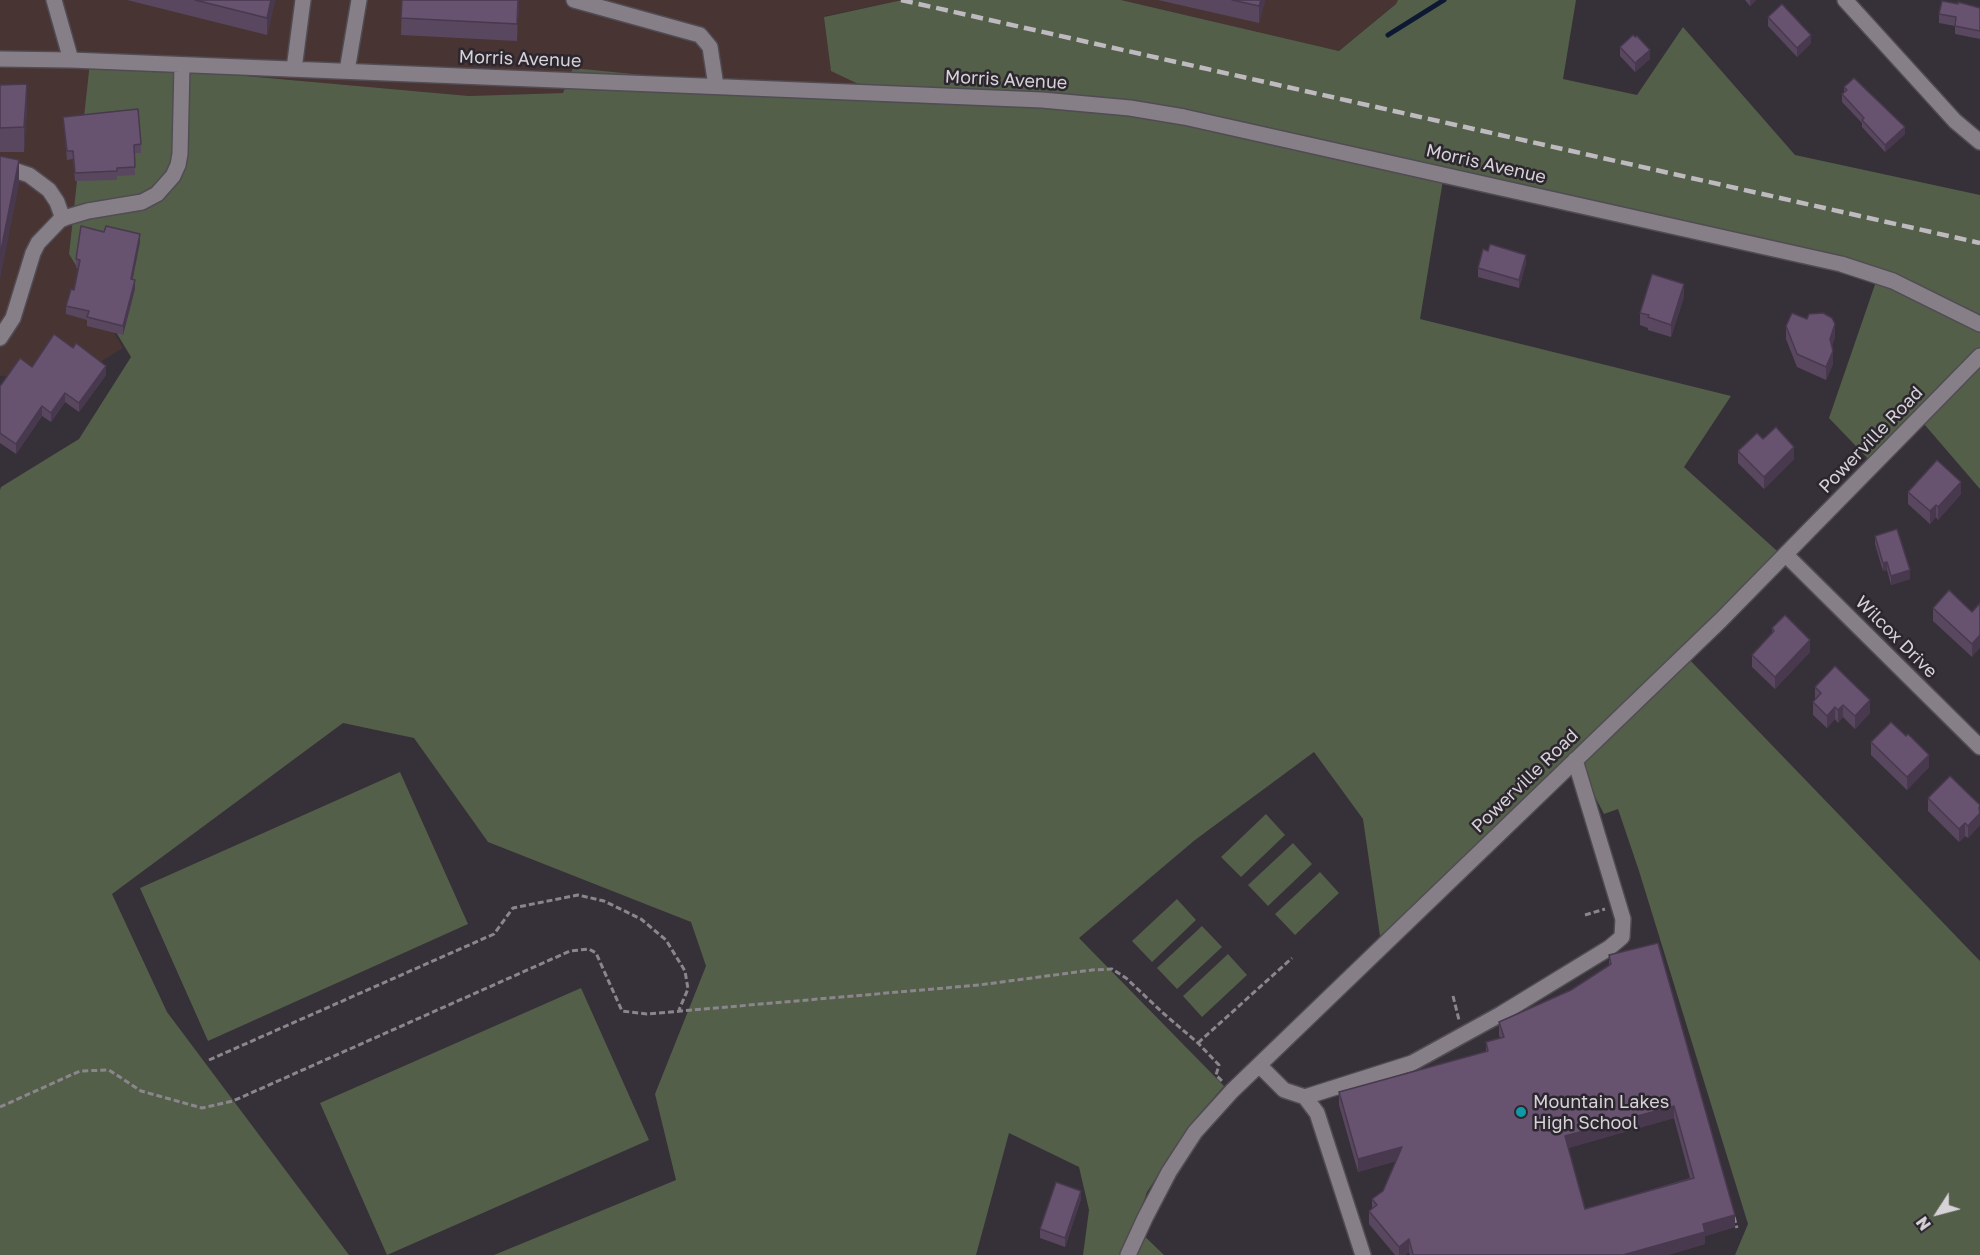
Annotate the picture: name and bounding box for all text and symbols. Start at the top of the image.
street label: Morris Avenue [458,46,582,72]
street label: Morris Avenue [944,66,1068,94]
street label: Morris Avenue [1424,140,1548,188]
street label: Powerville Road [1815,382,1927,498]
street label: Wilcox Drive [1851,592,1941,682]
street label: Powerville Road [1467,725,1583,837]
place label: Mountain Lakes High School [1533,1091,1669,1134]
marker: Mountain Lakes High School [1514,1105,1528,1119]
north arrow [1908,1183,1968,1243]
text: N [1912,1213,1935,1234]

